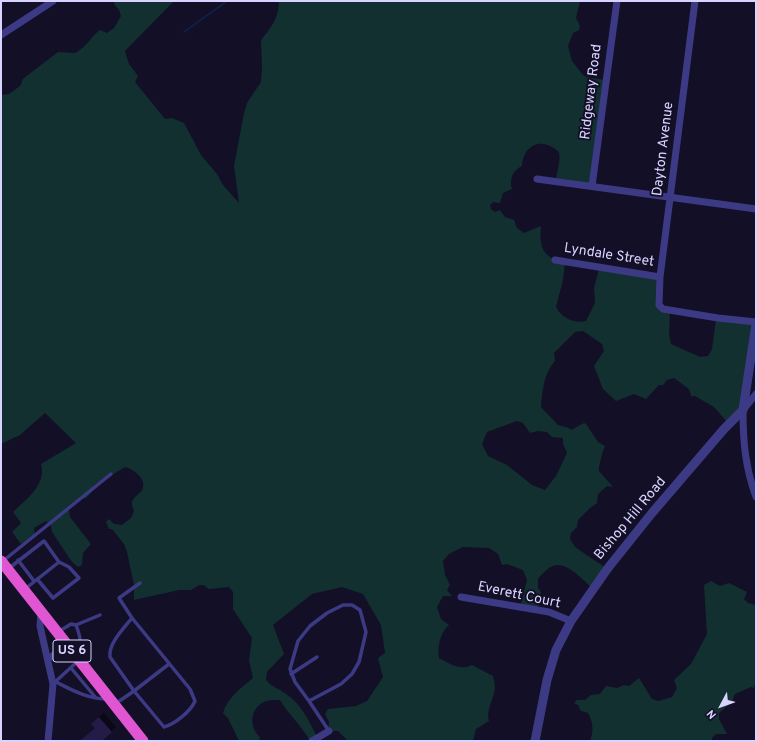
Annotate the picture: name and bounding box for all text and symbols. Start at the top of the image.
street label: Ridgeway Road [578,43,606,141]
street label: Dayton Avenue [650,101,678,197]
street label: Lyndale Street [563,241,655,271]
street label: Bishop Hill Road [592,474,670,564]
street label: Everett Court [476,579,562,613]
road number: US 6 [53,640,91,662]
north arrow [701,686,741,726]
text: N [704,706,720,721]

